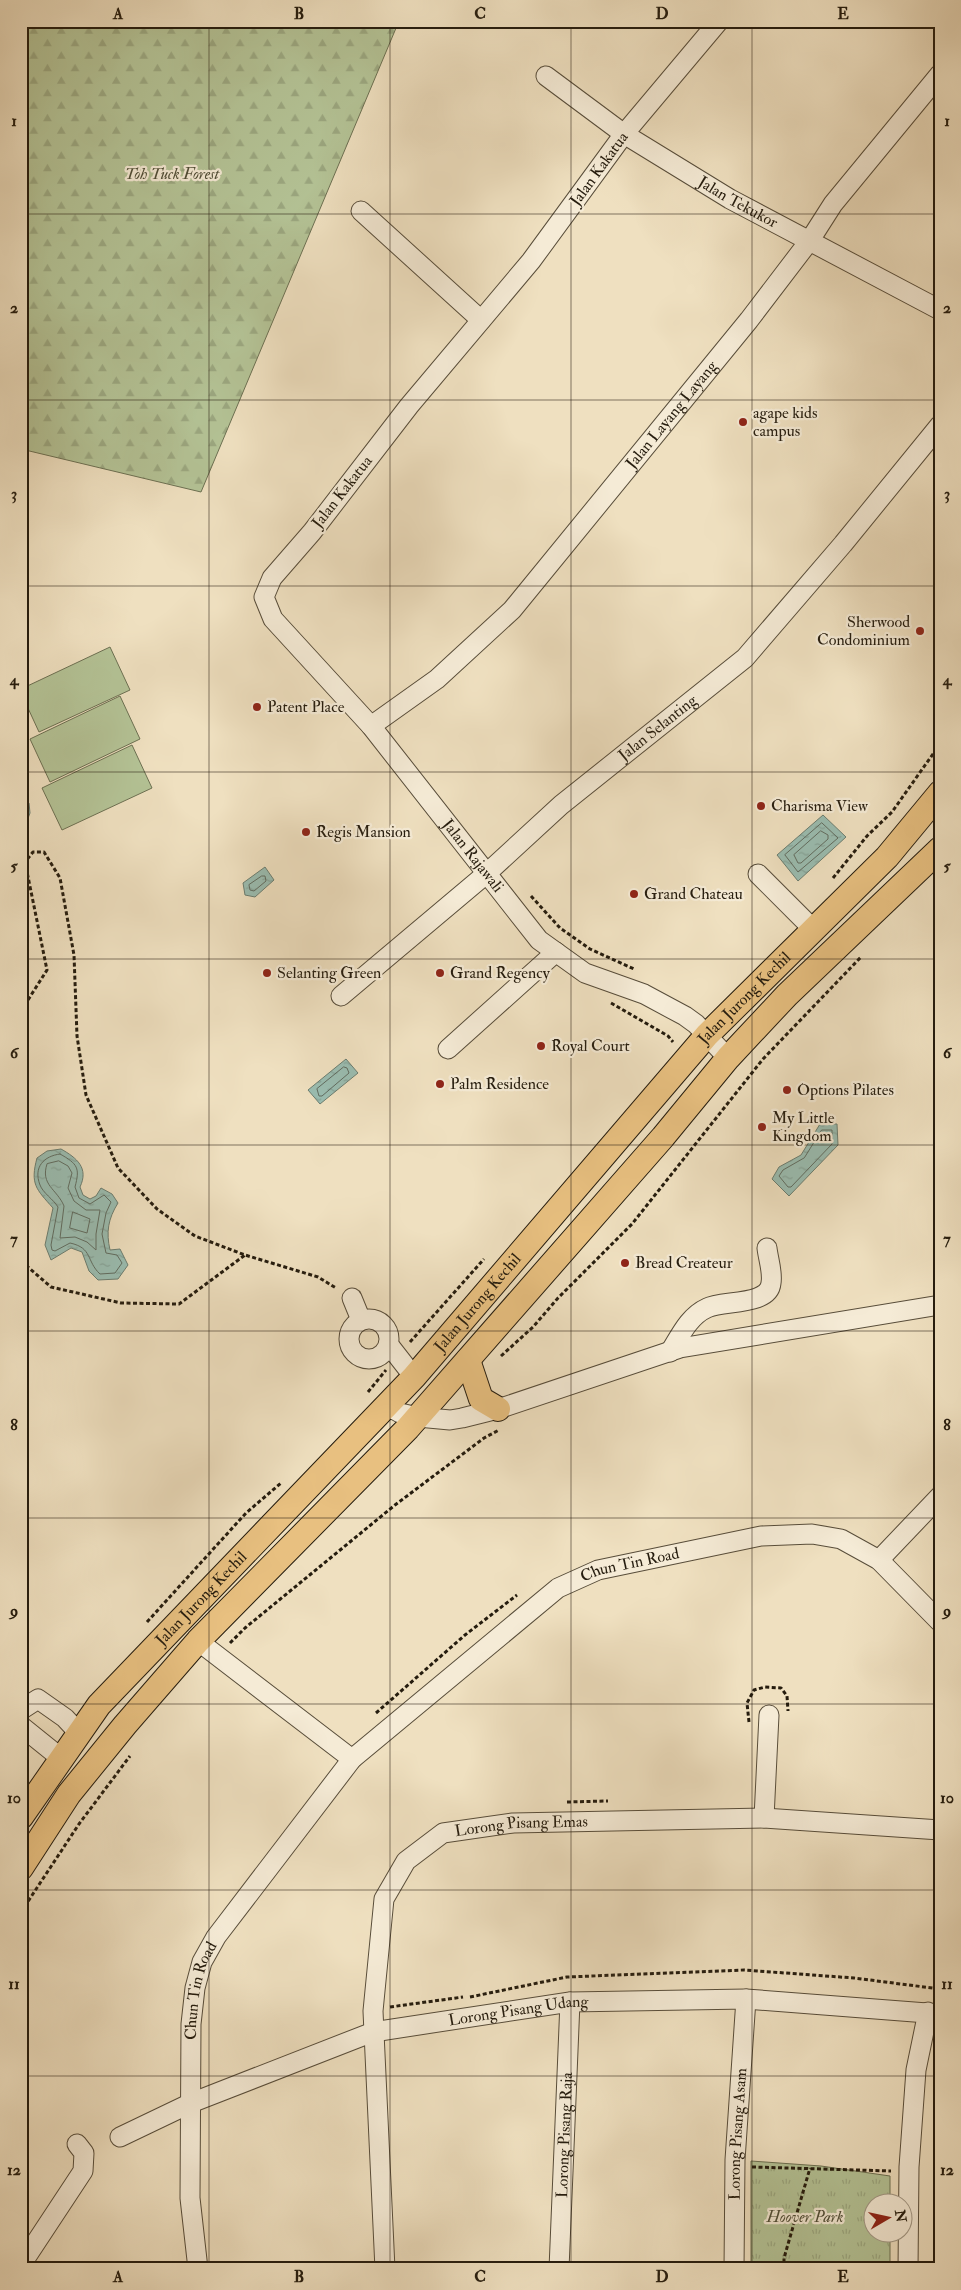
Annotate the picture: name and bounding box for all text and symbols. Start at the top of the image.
text: A [112,4,124,24]
text: B [294,4,304,24]
text: C [474,4,486,24]
text: D [655,4,669,24]
text: E [837,4,849,24]
text: 1 [11,111,17,131]
text: 1 [944,111,950,131]
street label: Jalan Kakatua [565,128,634,211]
park label: Toh Tuck Forest [125,164,220,184]
street label: Jalan Tekukor [693,171,781,232]
text: 2 [10,298,18,318]
text: 2 [943,298,951,318]
street label: Jalan Layang Layang [621,356,722,474]
place label: agape kids campus [753,403,817,442]
marker: agape kids campus [737,416,749,428]
street label: Jalan Kakatua [307,451,378,534]
text: 3 [11,484,17,504]
text: 3 [944,484,950,504]
place label: Sherwood Condominium [817,612,911,650]
marker: Sherwood Condominium [914,625,926,637]
text: 4 [9,670,20,690]
text: 4 [942,670,953,690]
street label: Jalan Selanting [613,690,702,767]
place label: Patent Place [267,697,345,717]
marker: Patent Place [251,701,263,713]
place label: Charisma View [771,796,869,816]
marker: Charisma View [755,800,767,812]
street label: Jalan Rajawali [436,814,508,897]
place label: Regis Mansion [316,822,411,842]
marker: Regis Mansion [300,826,312,838]
text: 5 [10,856,18,876]
text: 5 [943,856,951,876]
place label: Grand Chateau [644,884,743,904]
marker: Grand Chateau [628,888,640,900]
street label: Jalan Jurong Kechil [693,948,795,1050]
place label: Selanting Green [277,963,381,983]
place label: Grand Regency [450,963,551,983]
marker: Selanting Green [261,967,273,979]
marker: Grand Regency [434,967,446,979]
place label: Royal Court [551,1036,630,1056]
marker: Royal Court [535,1040,547,1052]
text: 6 [10,1043,20,1063]
text: 6 [943,1043,953,1063]
place label: Palm Residence [450,1074,549,1094]
marker: Palm Residence [434,1078,446,1090]
place label: Options Pilates [797,1080,894,1101]
marker: Options Pilates [781,1084,793,1096]
place label: My Little Kingdom [772,1108,835,1146]
marker: My Little Kingdom [756,1121,768,1133]
text: 7 [10,1229,18,1249]
text: 7 [943,1229,951,1249]
street label: Jalan Jurong Kechil [429,1249,525,1358]
place label: Bread Createur [635,1253,733,1273]
marker: Bread Createur [619,1257,631,1269]
text: 8 [10,1415,18,1435]
text: 8 [943,1415,951,1435]
street label: Chun Tin Road [577,1543,681,1587]
street label: Jalan Jurong Kechil [151,1547,251,1651]
text: 9 [8,1601,18,1621]
text: 9 [941,1601,951,1621]
text: 10 [7,1788,21,1808]
text: 10 [940,1788,954,1808]
street label: Lorong Pisang Emas [454,1812,588,1841]
street label: Chun Tin Road [181,1938,221,2040]
text: 11 [8,1974,20,1994]
text: 11 [941,1974,953,1994]
street label: Lorong Pisang Udang [447,1992,590,2030]
street label: Lorong Pisang Asam [725,2067,751,2200]
street label: Lorong Pisang Raja [552,2071,577,2198]
text: 12 [7,2160,21,2180]
text: 12 [940,2160,954,2180]
north arrow [864,2192,914,2242]
park label: Hoover Park [766,2207,844,2227]
text: N [891,2208,910,2224]
text: A [112,2267,124,2287]
text: B [294,2267,304,2287]
text: C [474,2267,486,2287]
text: D [655,2267,669,2287]
text: E [837,2267,849,2287]

